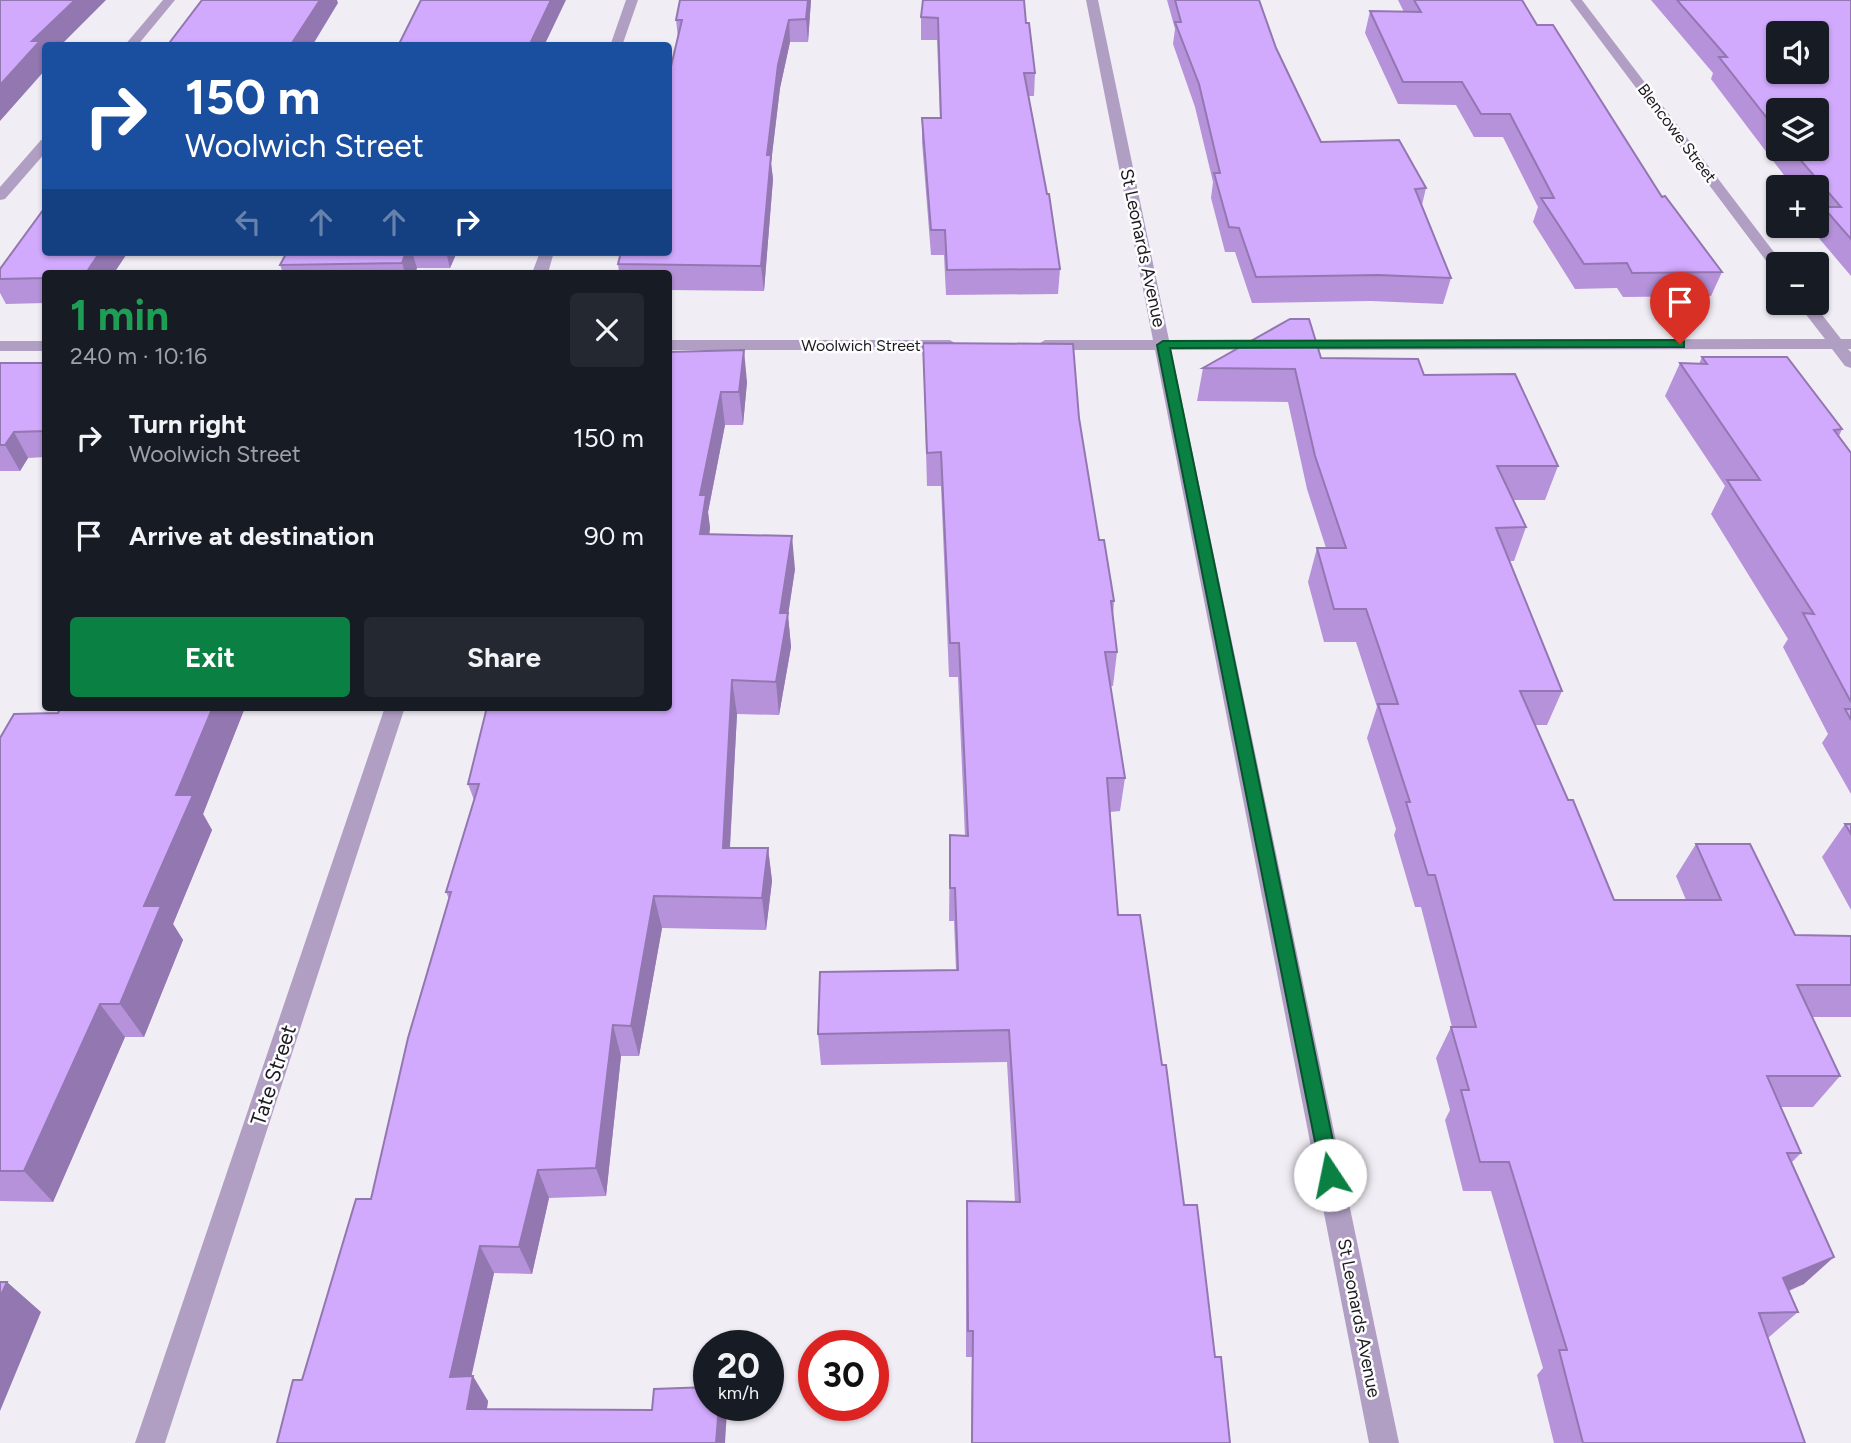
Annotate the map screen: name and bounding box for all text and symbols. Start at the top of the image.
map controls [1766,21,1829,315]
button: sound [1766,21,1829,84]
text: 150 m [185,67,320,126]
icon: right [70,70,161,161]
street label: Blencowe Street [1634,80,1720,186]
button: layers [1766,98,1829,161]
text: Woolwich Street [185,127,424,165]
street label: St Leonards Avenue [1115,167,1171,329]
button: + [1766,175,1829,238]
icon: left [229,203,267,241]
icon: ahead [302,203,340,241]
icon: ahead [375,203,413,241]
icon: right [448,203,486,241]
button: − [1766,252,1829,315]
pin [1650,272,1710,344]
icon: arrive [1661,283,1699,321]
text: 1 min [70,290,169,341]
button: close [570,293,644,367]
street label: Woolwich Street [801,336,921,355]
text: 240 m · 10:16 [70,342,207,370]
text: Turn right [129,408,246,440]
icon: right [70,419,108,457]
text: 150 m [573,422,644,454]
text: Woolwich Street [129,440,301,468]
icon: arrive [70,517,108,555]
text: Arrive at destination [129,520,374,552]
text: 90 m [584,520,644,552]
button: Exit [70,617,350,697]
button: Share [364,617,644,697]
street label: Tate Street [245,1021,301,1128]
position arrow [1293,1138,1367,1212]
street label: St Leonards Avenue [1333,1237,1385,1400]
speed limit sign: 30 [798,1330,889,1421]
text: 20 [717,1345,760,1387]
text: km/h [718,1382,759,1404]

